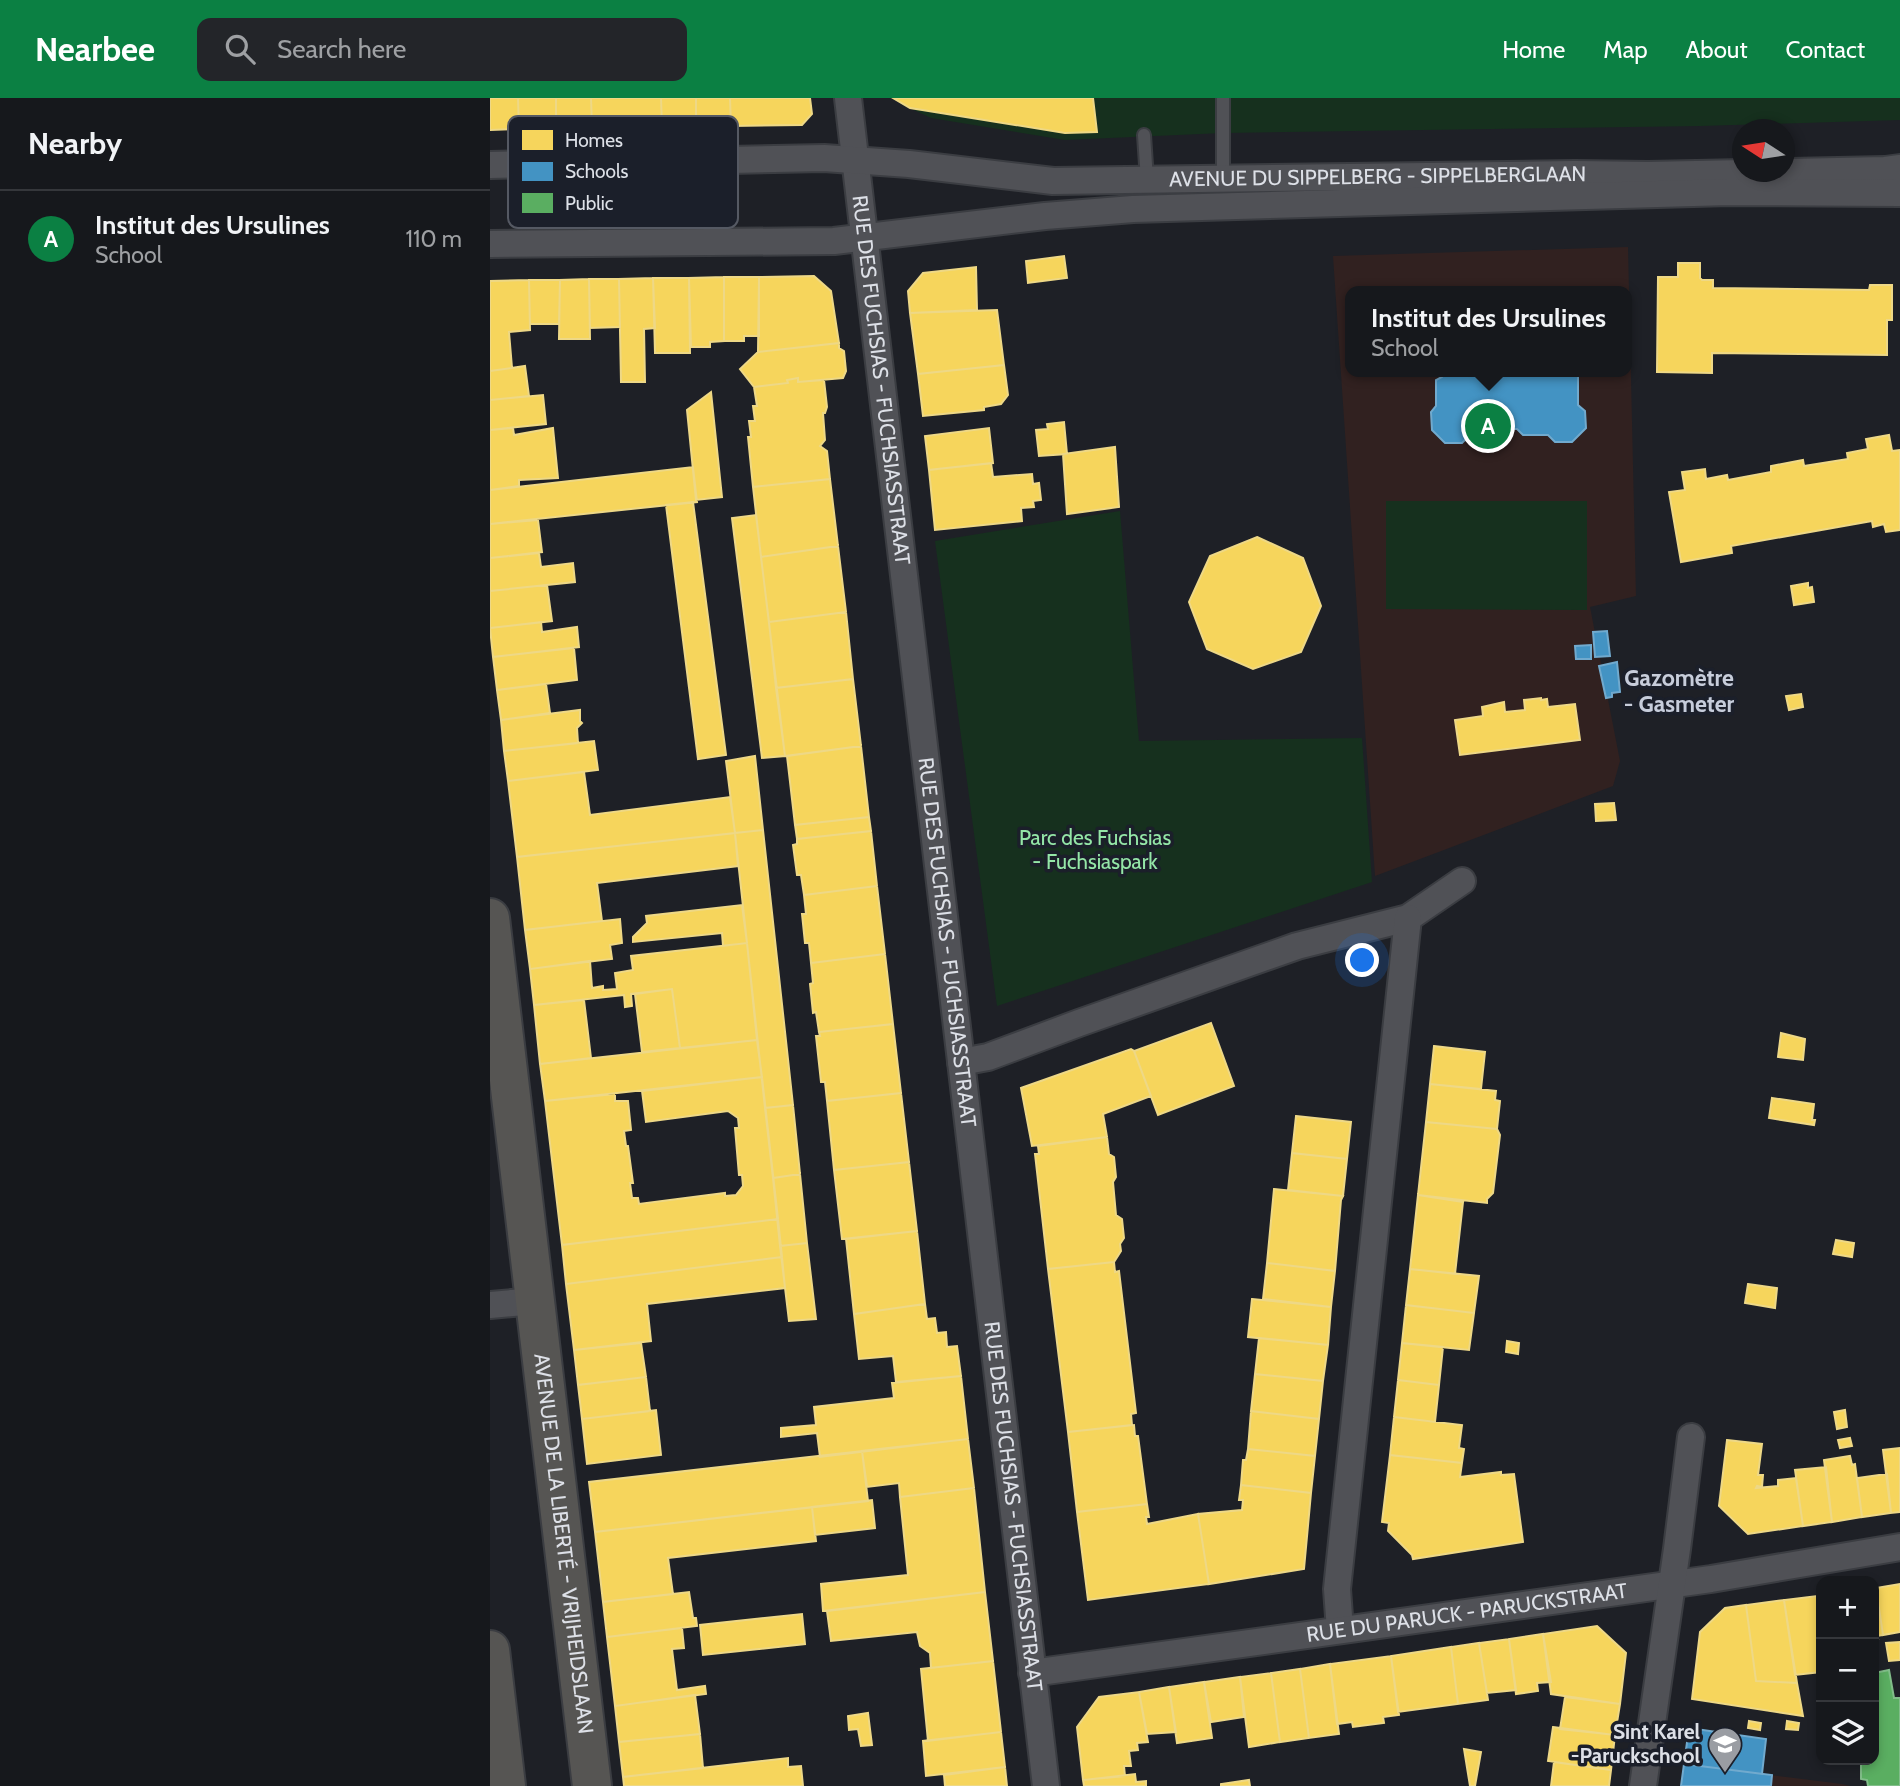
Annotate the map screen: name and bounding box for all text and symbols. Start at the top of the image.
search box [197,18,687,81]
text: Nearbee [35,29,155,69]
icon: search [221,30,259,68]
text: Search here [277,33,406,65]
text: Home [1502,35,1565,64]
text: Map [1603,35,1648,64]
text: About [1686,35,1748,64]
text: Contact [1786,35,1865,64]
legend [508,116,738,228]
north arrow [1732,119,1795,182]
text: Nearby [28,125,122,162]
text: Homes [565,129,623,152]
text: Schools [565,160,628,183]
street label: AVENUE DU SIPPELBERG - SIPPELBERGLAAN [1169,161,1586,191]
text: Public [565,192,614,215]
street label: RUE DES FUCHSIAS - FUCHSIASSTRAAT [847,194,916,566]
text: Institut des Ursulines [95,209,330,241]
text: A [44,225,58,253]
text: 110 m [406,225,462,253]
text: School [95,241,162,269]
popup [1345,286,1632,377]
text: Institut des Ursulines [1371,302,1606,334]
text: School [1371,334,1438,362]
pin: A [1465,400,1511,452]
district label: Gazomètre - Gasmeter [1624,664,1735,718]
street label: RUE DES FUCHSIAS - FUCHSIASSTRAAT [913,756,982,1128]
park label: Parc des Fuchsias - Fuchsiaspark [1019,825,1171,874]
your location [1345,943,1379,977]
street label: RUE DES FUCHSIAS - FUCHSIASSTRAAT [980,1320,1048,1693]
street label: AVENUE DE LA LIBERTÉ - VRIJHEIDSLAAN [529,1352,599,1735]
map controls [1816,1576,1879,1765]
button: + [1816,1576,1879,1639]
street label: RUE DU PARUCK - PARUCKSTRAAT [1305,1578,1629,1647]
button: − [1816,1639,1879,1702]
button: layers [1816,1702,1879,1765]
place label: Sint Karel -Paruckschool [1571,1719,1700,1768]
school or university icon: Sint Karel -Paruckschool [1706,1725,1744,1774]

